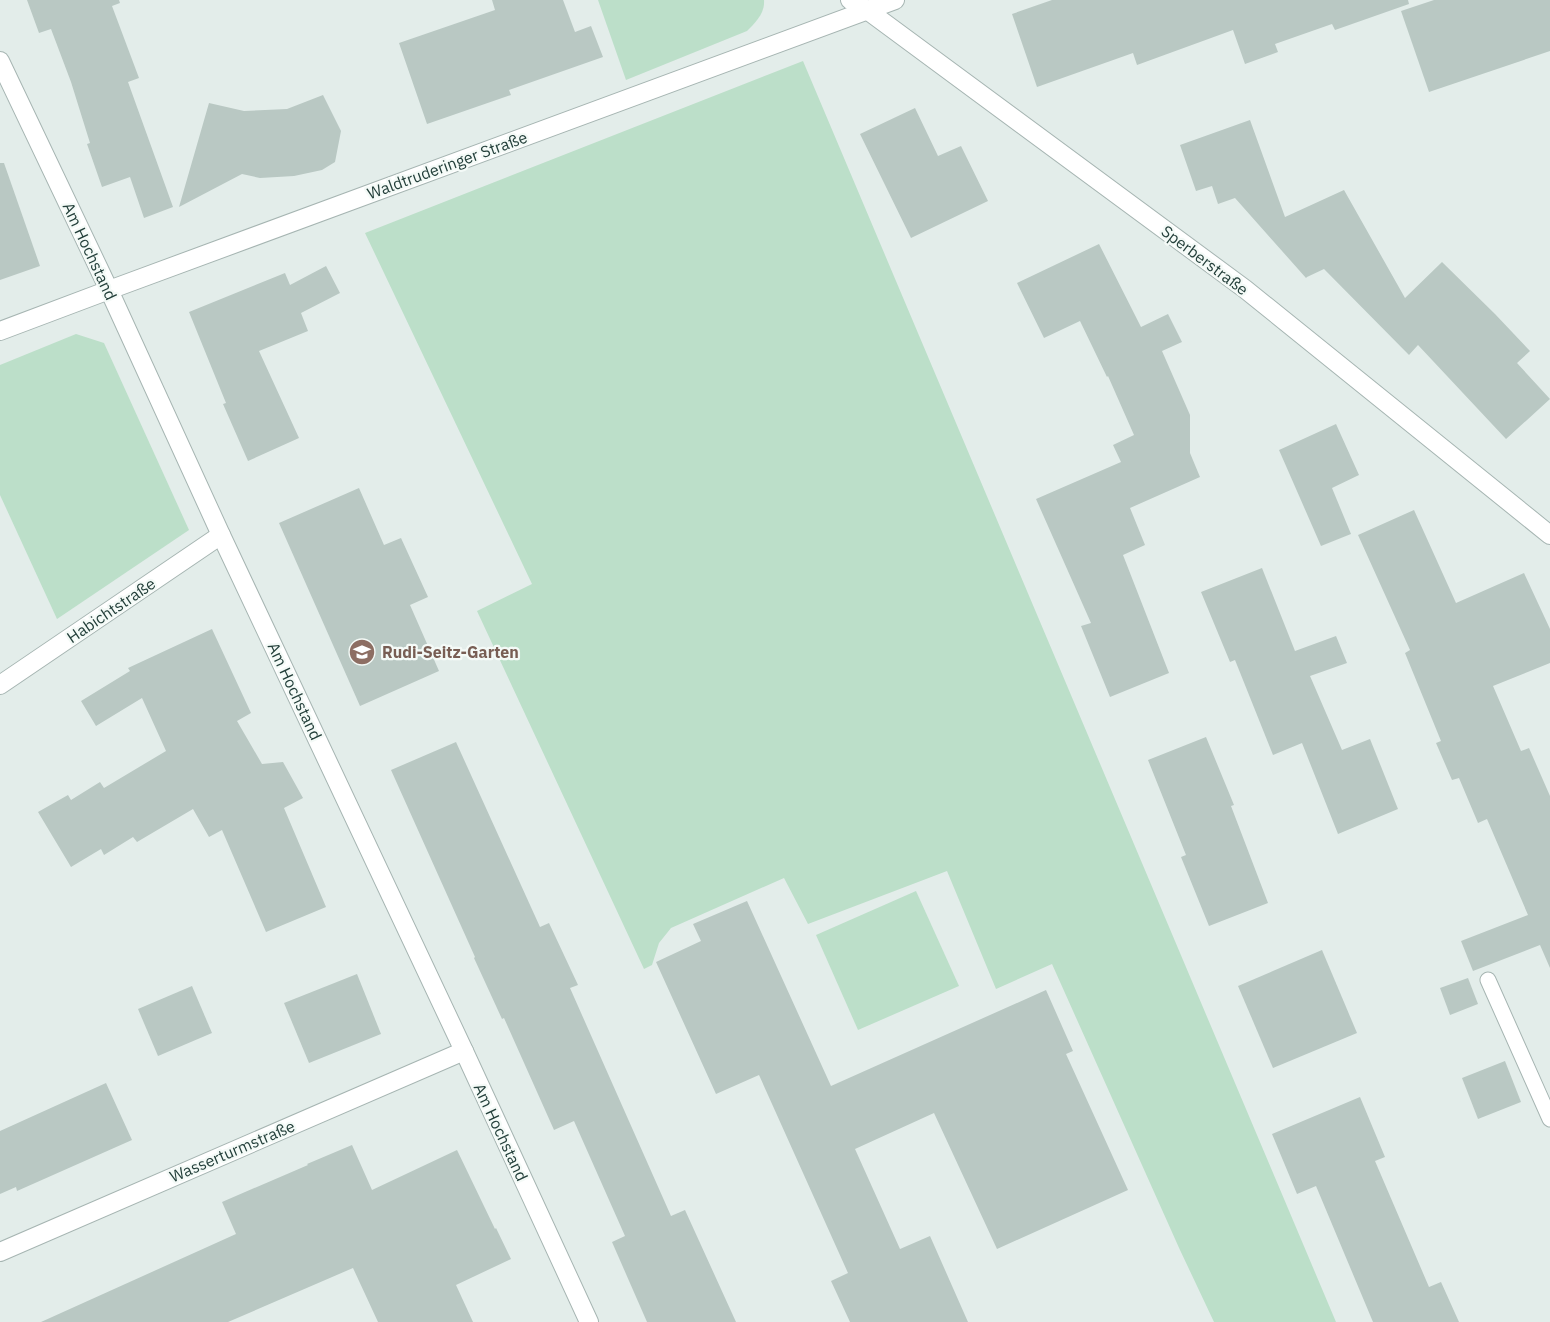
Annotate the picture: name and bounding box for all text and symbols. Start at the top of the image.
street label: Waldtruderinger Straße [364,127,530,203]
street label: Am Hochstand [59,199,121,303]
street label: Sperberstraße [1158,221,1253,299]
street label: Habichtstraße [63,573,159,647]
school or university icon: Rudi-Seitz-Garten [347,637,377,667]
street label: Am Hochstand [264,639,326,743]
place label: Rudi-Seitz-Garten [382,642,519,662]
street label: Am Hochstand [470,1080,532,1184]
street label: Wasserturmstraße [166,1116,298,1186]

